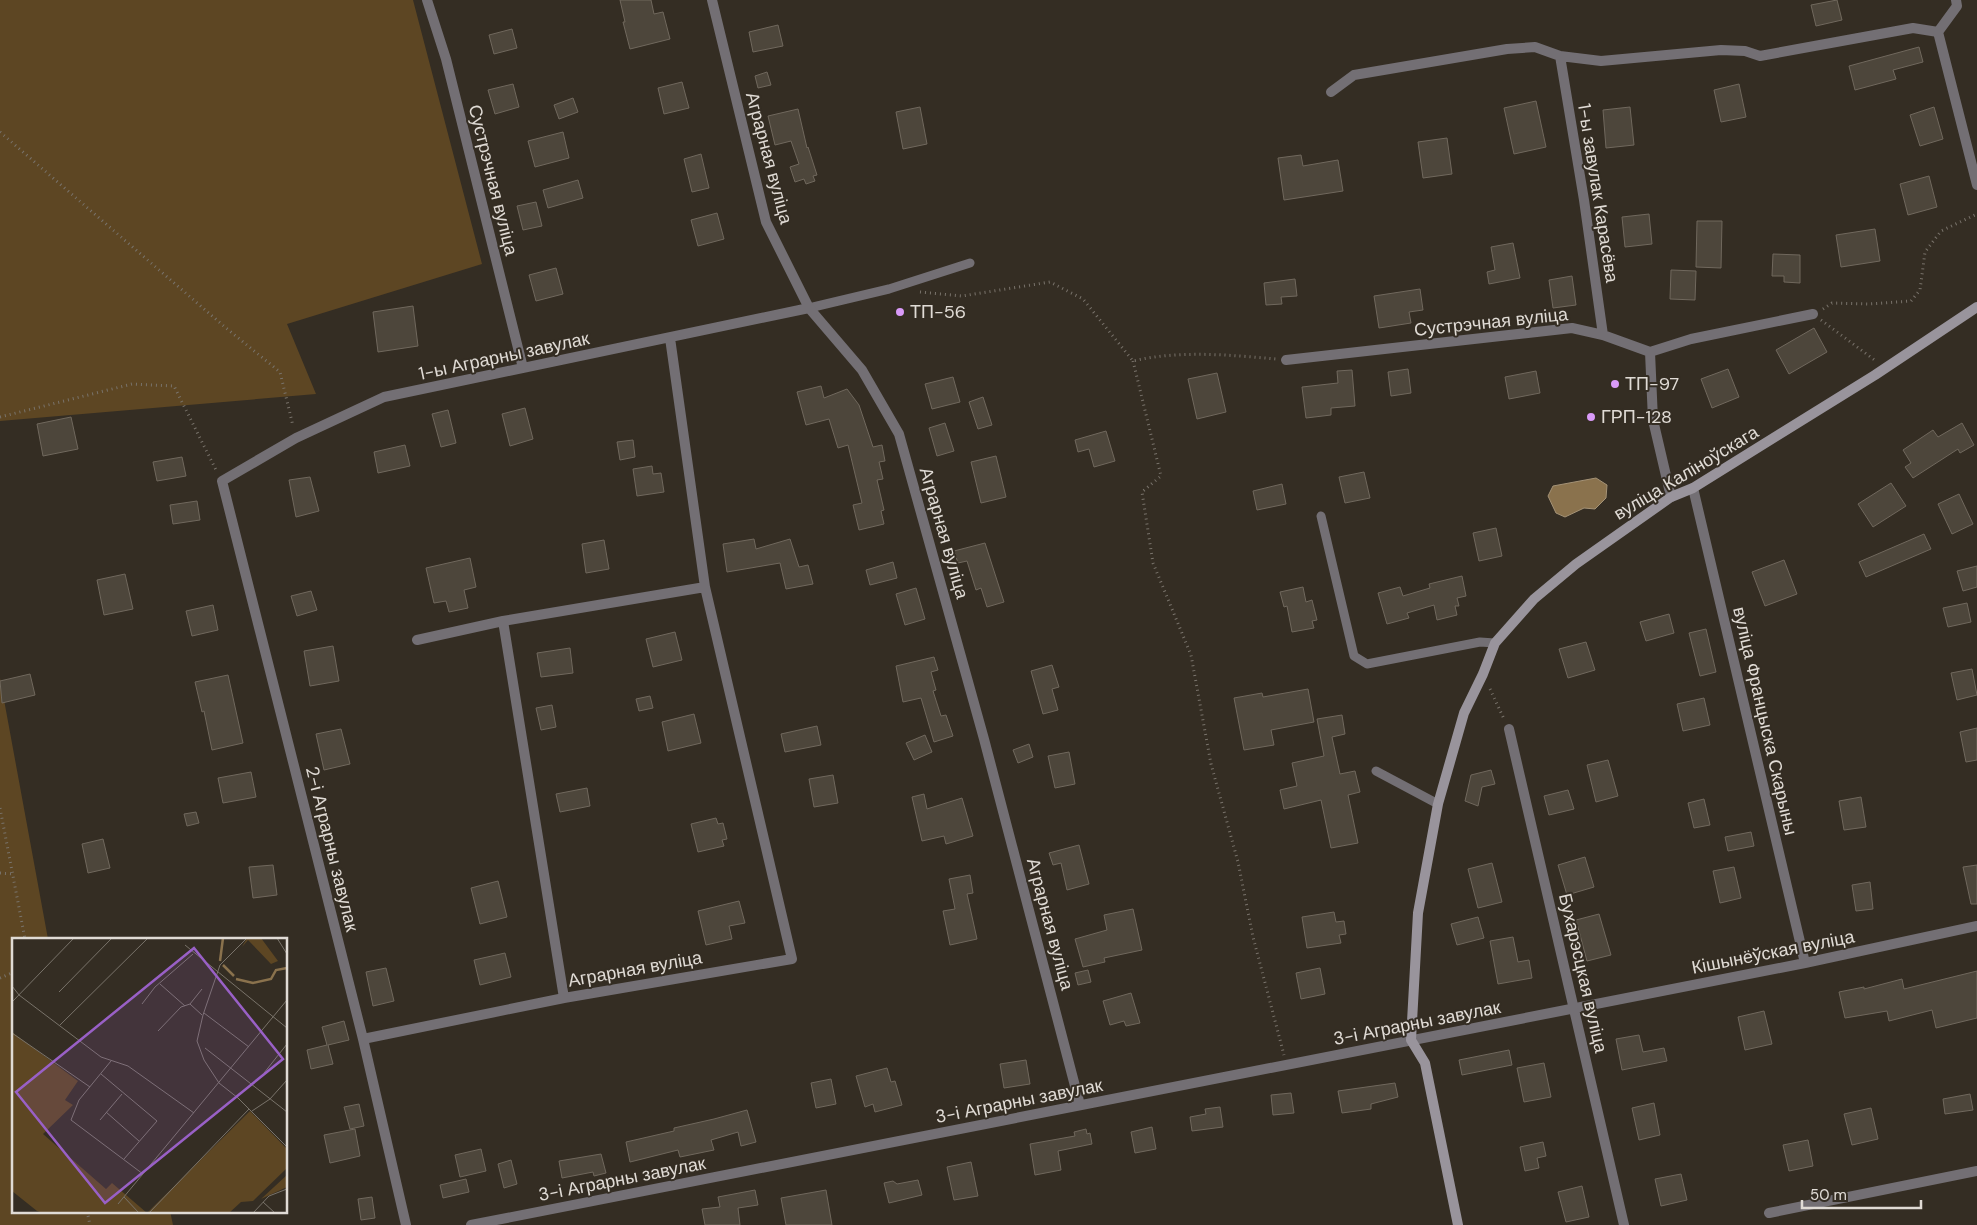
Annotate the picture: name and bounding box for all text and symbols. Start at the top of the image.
street label: Аграрная вуліца [740,89,798,228]
street label: Сустрэчная вуліца [463,102,524,259]
street label: 1-ы завулак Карасёва [1572,102,1624,285]
place label: ТП-56 [910,300,966,324]
street label: Сустрэчная вуліца [1413,302,1570,342]
marker: ТП-56 [894,306,906,318]
street label: 1-ы Аграрны завулак [417,326,592,386]
place label: ТП-97 [1625,372,1679,396]
marker: ТП-97 [1609,378,1621,390]
place label: ГРП-128 [1601,405,1672,429]
marker: ГРП-128 [1585,411,1597,423]
street label: вуліца Каліноўскага [1609,420,1764,526]
street label: Аграрная вуліца [914,464,975,602]
street label: вуліца Францыска Скарыны [1727,605,1803,837]
street label: 2-і Аграрны завулак [300,764,364,934]
street label: Аграрная вуліца [1021,855,1079,994]
street label: Бухарэсцкая вуліца [1553,891,1613,1056]
street label: Кішынёўская вуліца [1690,924,1857,980]
inset map [12,938,288,1212]
street label: Аграрная вуліца [566,945,705,993]
street label: 3-і Аграрны завулак [1331,995,1503,1051]
street label: 3-і Аграрны завулак [933,1073,1105,1129]
street label: 3-і Аграрны завулак [536,1151,708,1207]
scale bar [1802,1178,1921,1210]
text: 50 m [1810,1185,1847,1205]

